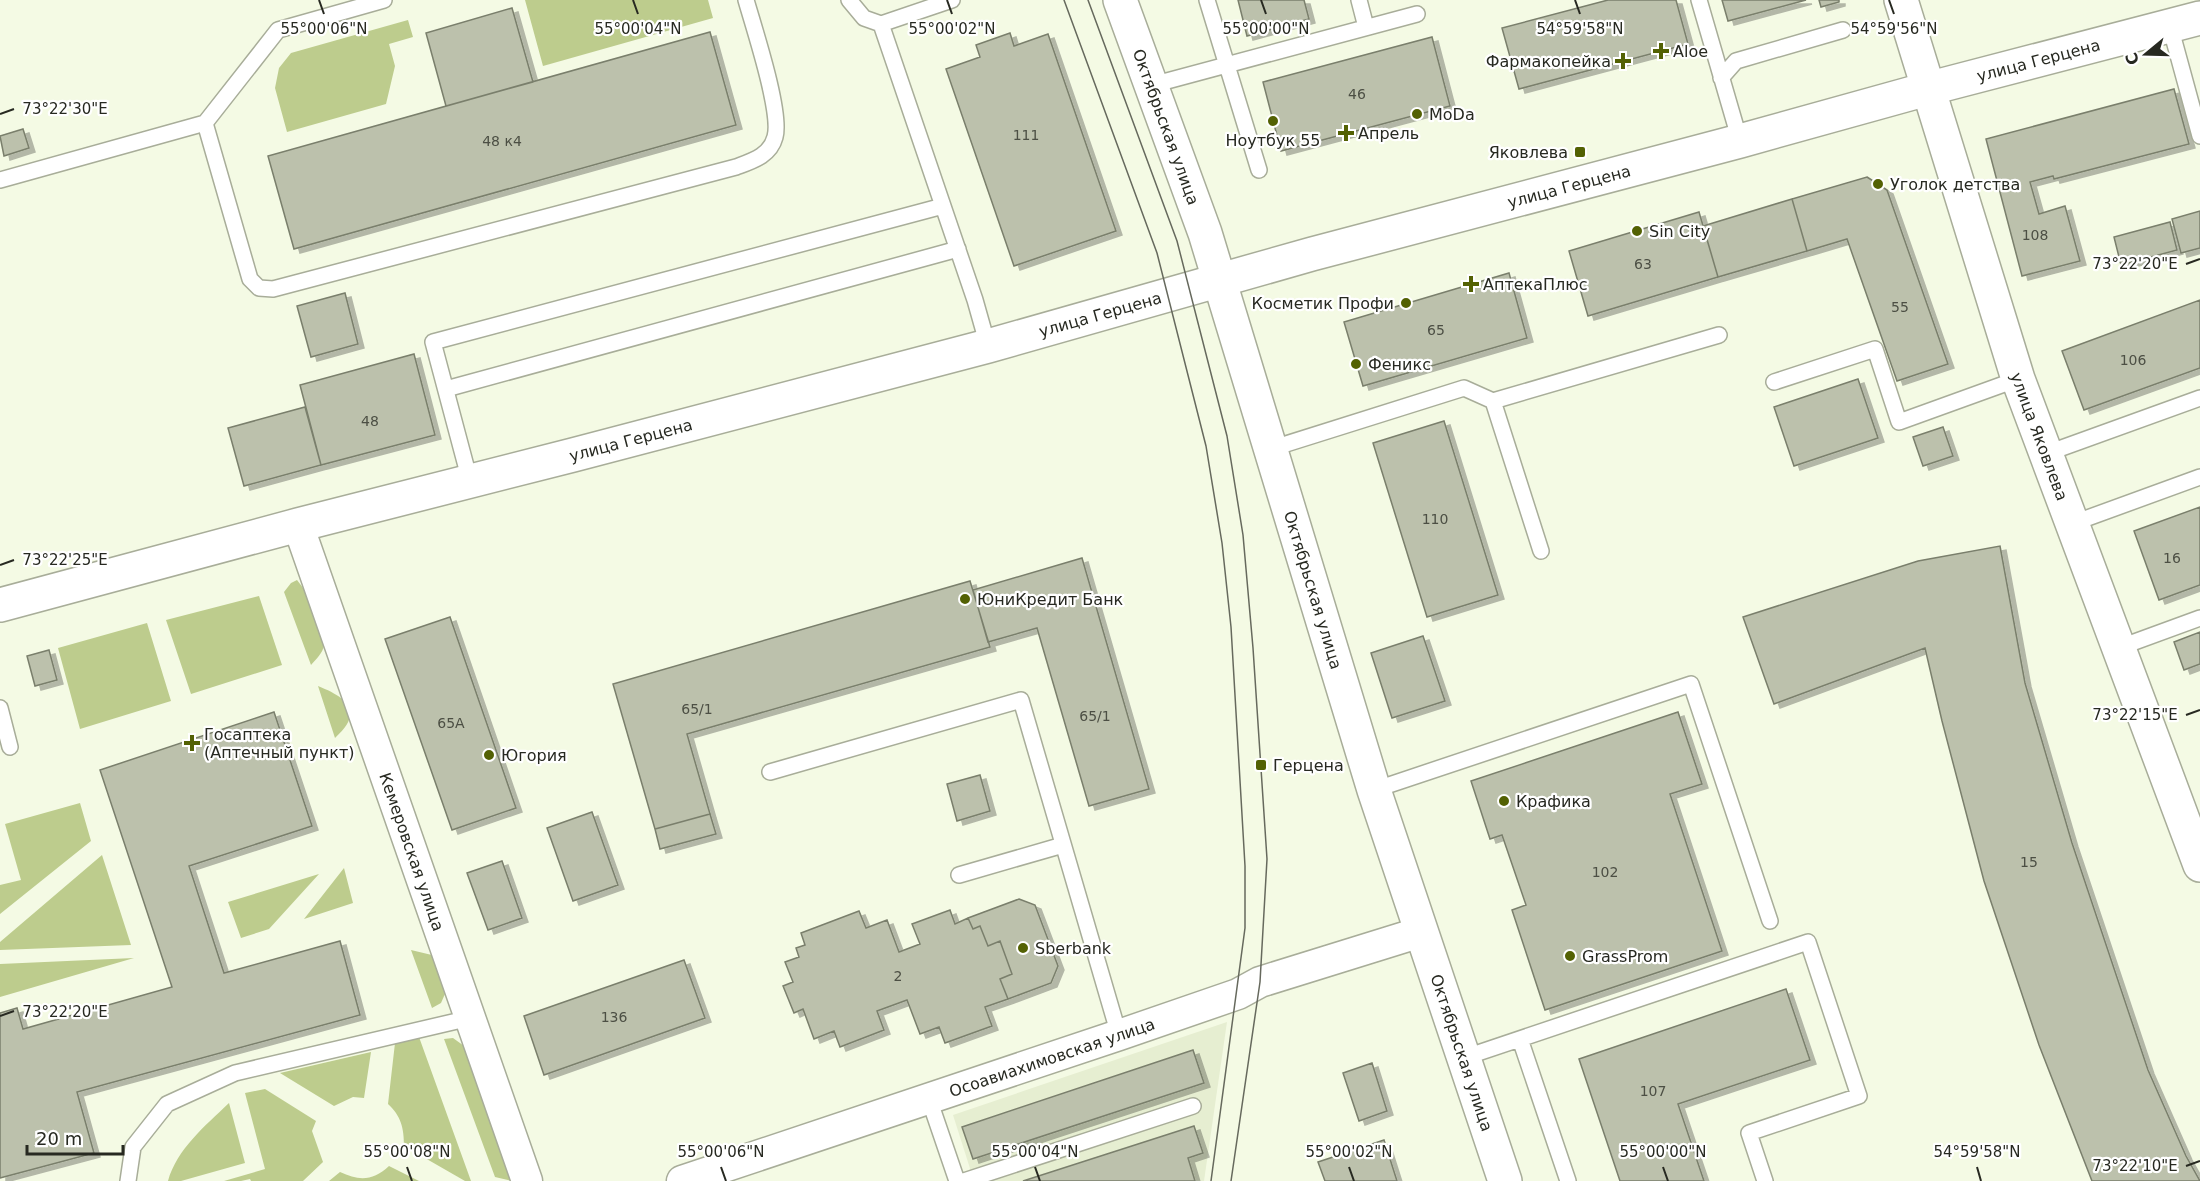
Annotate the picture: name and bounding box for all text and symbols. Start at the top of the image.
text: 55°00'06"N [280,20,368,38]
text: 55°00'04"N [594,20,682,38]
text: 55°00'02"N [908,20,996,38]
text: 55°00'00"N [1222,20,1310,38]
text: 54°59'58"N [1536,20,1624,38]
text: 54°59'56"N [1850,20,1938,38]
north arrow [2116,24,2176,84]
street label: улица Герцена [1975,35,2102,86]
place label: Aloe [1673,42,1708,61]
marker: Aloe [1654,44,1668,58]
street label: Октябрьская улица [1129,46,1203,208]
text: С [2121,50,2143,67]
place label: Фармакопейка [1486,52,1611,71]
marker: Фармакопейка [1616,54,1630,68]
house number: 46 [1348,86,1366,102]
text: 73°22'30"E [22,100,108,118]
place label: МоDa [1429,105,1475,124]
marker: МоDa [1410,107,1424,121]
marker: Ноутбук 55 [1266,114,1280,128]
place label: Апрель [1358,124,1419,143]
marker: Апрель [1339,126,1353,140]
house number: 111 [1013,127,1039,143]
place label: Ноутбук 55 [1225,131,1321,150]
house number: 48 к4 [482,133,522,149]
place label: Яковлева [1489,143,1568,162]
marker: Яковлева [1573,145,1587,159]
street label: улица Герцена [1505,161,1633,212]
place label: Уголок детства [1890,175,2020,194]
marker: Уголок детства [1871,177,1885,191]
place label: Sin City [1649,222,1710,241]
marker: Sin City [1630,224,1644,238]
house number: 108 [2022,227,2048,243]
text: 73°22'20"E [2092,255,2178,273]
house number: 63 [1634,256,1652,272]
place label: АптекаПлюс [1483,275,1588,294]
marker: АптекаПлюс [1464,277,1478,291]
street label: улица Герцена [1037,288,1164,341]
place label: Косметик Профи [1252,294,1394,313]
marker: Косметик Профи [1399,296,1413,310]
house number: 55 [1891,299,1909,315]
house number: 65 [1427,322,1445,338]
house number: 106 [2120,352,2146,368]
place label: Феникс [1368,355,1431,374]
marker: Феникс [1349,357,1363,371]
street label: улица Яковлева [2007,370,2072,503]
house number: 48 [361,413,379,429]
street label: улица Герцена [567,415,695,466]
street label: Октябрьская улица [1280,509,1346,672]
house number: 110 [1422,511,1448,527]
house number: 16 [2163,550,2181,566]
text: 73°22'25"E [22,551,108,569]
place label: ЮниКредит Банк [977,590,1124,609]
marker: ЮниКредит Банк [958,592,972,606]
house number: 65/1 [681,701,713,717]
text: 73°22'15"E [2092,706,2178,724]
house number: 65/1 [1079,708,1111,724]
house number: 65А [437,715,465,731]
place label: Госаптека (Аптечный пункт) [204,725,354,762]
marker: Госаптека (Аптечный пункт) [185,736,199,750]
place label: Югория [501,746,567,765]
marker: Югория [482,748,496,762]
place label: Герцена [1273,756,1344,775]
marker: Герцена [1254,758,1268,772]
street label: Кемеровская улица [375,770,448,933]
place label: Крафика [1516,792,1591,811]
marker: Крафика [1497,794,1511,808]
house number: 15 [2020,854,2038,870]
house number: 102 [1592,864,1618,880]
place label: Sberbank [1035,939,1112,958]
marker: Sberbank [1016,941,1030,955]
place label: GrassProm [1582,947,1668,966]
marker: GrassProm [1563,949,1577,963]
house number: 2 [894,968,902,984]
street label: Октябрьская улица [1426,972,1497,1134]
text: 73°22'20"E [22,1003,108,1021]
house number: 136 [601,1009,627,1025]
street label: Осоавиахимовская улица [947,1014,1157,1101]
house number: 107 [1640,1083,1666,1099]
scale bar [27,1118,123,1156]
text: 20 m [36,1128,82,1149]
text: 55°00'08"N [363,1143,451,1161]
text: 55°00'06"N [677,1143,765,1161]
text: 55°00'04"N [991,1143,1079,1161]
text: 55°00'02"N [1305,1143,1393,1161]
text: 55°00'00"N [1619,1143,1707,1161]
text: 54°59'58"N [1933,1143,2021,1161]
text: 73°22'10"E [2092,1157,2178,1175]

